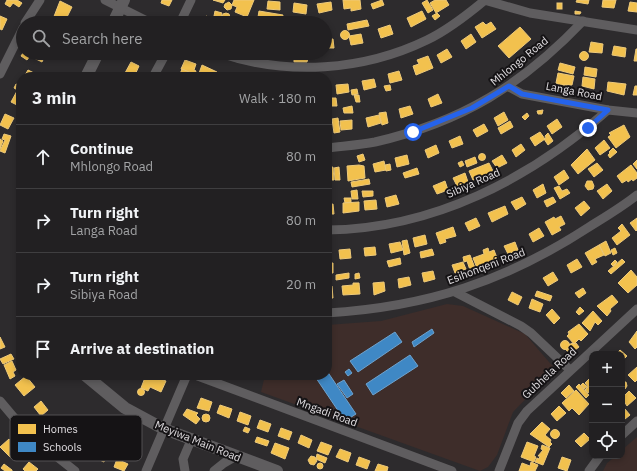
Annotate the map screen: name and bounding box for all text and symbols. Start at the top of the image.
search box [16,16,332,60]
icon: search [30,27,52,49]
text: Search here [62,29,142,48]
street label: Mhlongo Road [487,33,551,89]
street label: Langa Road [545,79,603,103]
text: 3 min [32,87,76,109]
text: Walk · 180 m [239,90,316,107]
route end [579,119,597,137]
route start [404,123,422,141]
text: Continue [70,139,134,158]
icon: ahead [32,146,54,168]
text: 80 m [286,148,316,165]
text: Mhlongo Road [70,158,153,175]
street label: Sibiya Road [444,165,502,201]
text: Turn right [70,203,139,222]
icon: right [32,210,54,232]
text: 80 m [286,212,316,229]
text: Langa Road [70,222,138,239]
street label: Esihonqeni Road [445,245,527,287]
text: Turn right [70,267,139,286]
icon: right [32,274,54,296]
text: 20 m [286,276,316,293]
text: Sibiya Road [70,286,138,303]
icon: arrive [32,338,54,360]
text: Arrive at destination [70,339,214,358]
street label: Gubhela Road [519,344,579,402]
map controls [589,351,625,459]
button: + [589,351,625,387]
button: − [589,387,625,423]
street label: Mngadi Road [295,395,359,429]
legend [10,415,142,461]
street label: Meyiwa Main Road [153,417,243,465]
text: Homes [43,422,78,436]
button: locate [589,423,625,459]
text: Schools [43,440,82,454]

